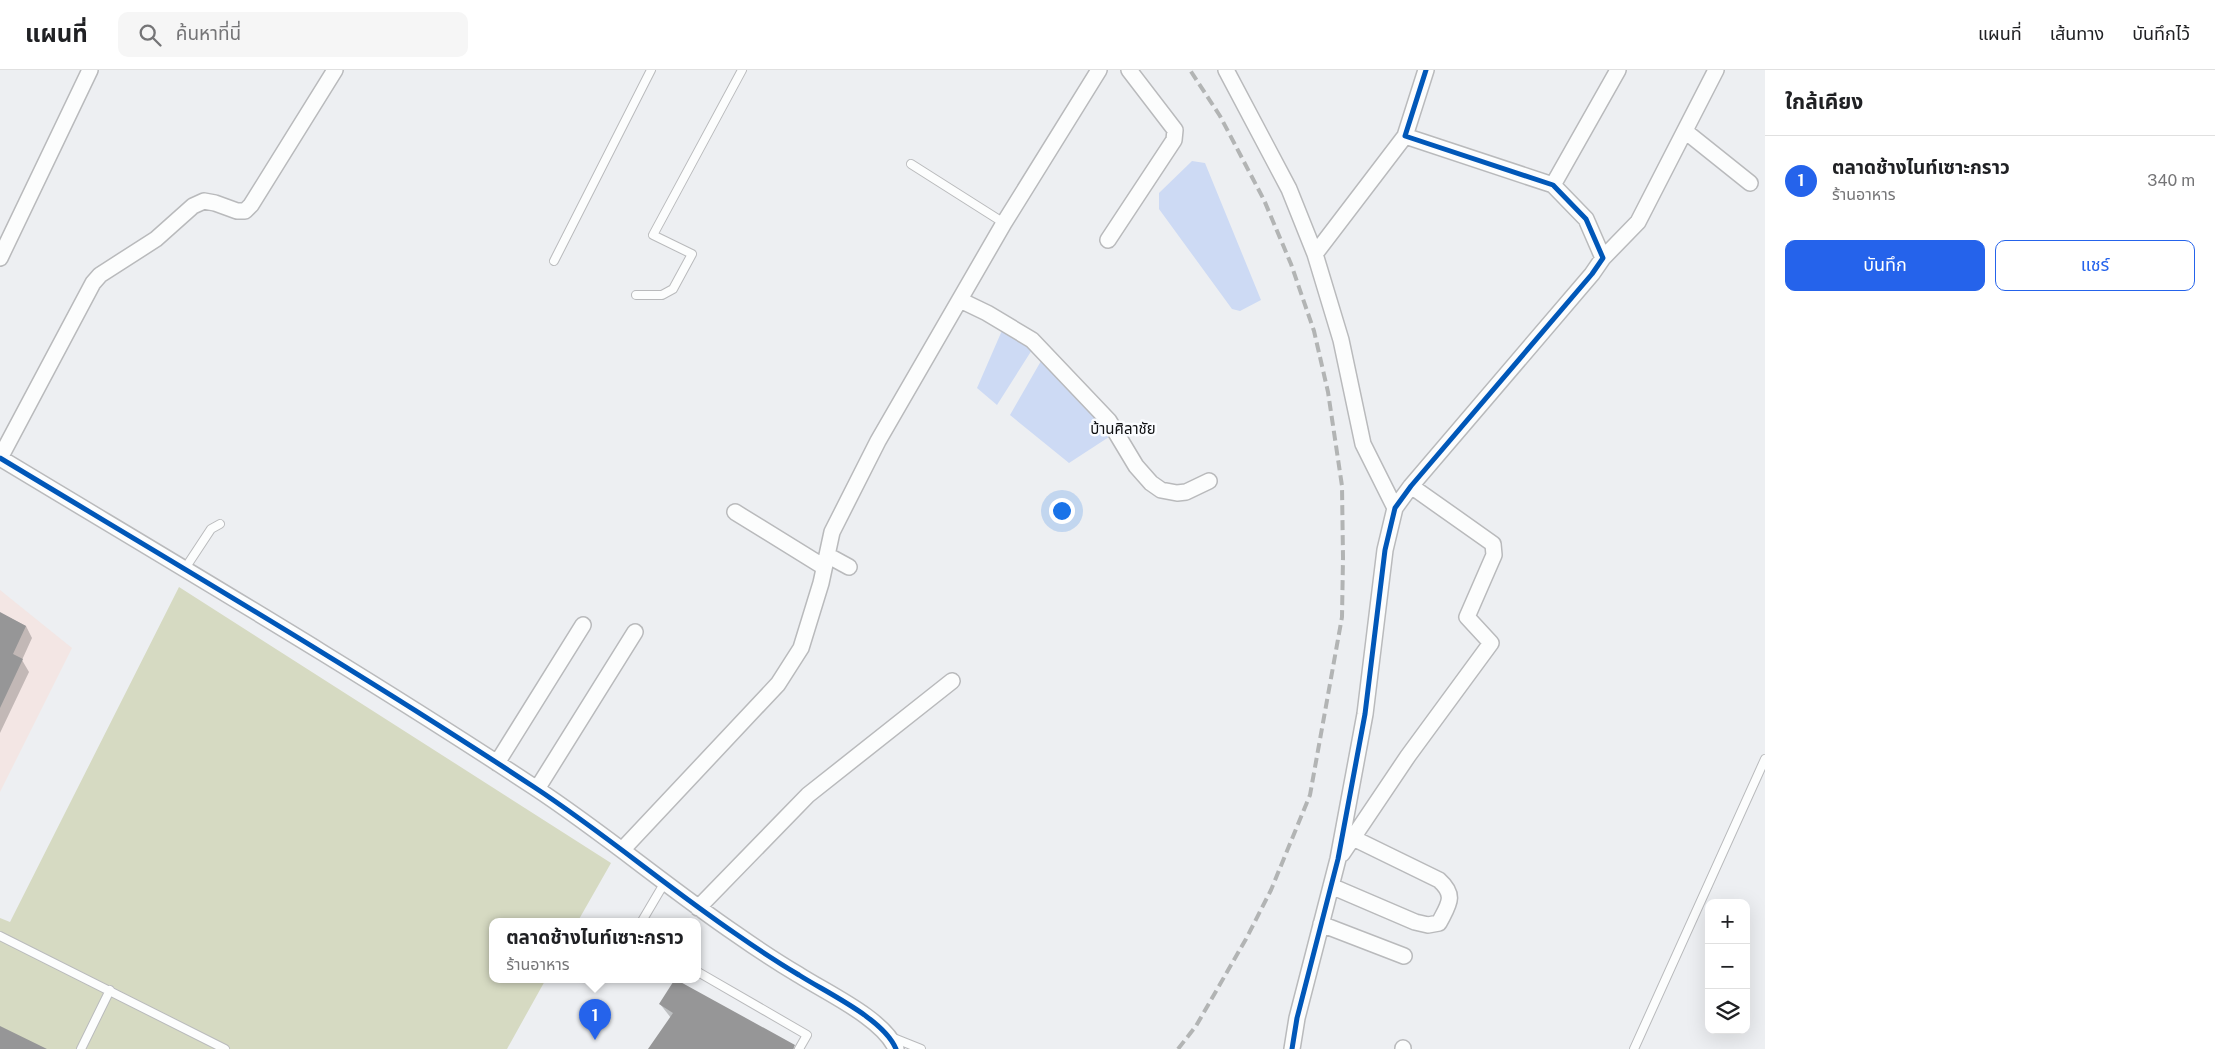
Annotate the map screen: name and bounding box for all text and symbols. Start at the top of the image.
search box [118,12,468,57]
text: แผนที่ [25,19,88,47]
icon: search [136,21,164,49]
text: ค้นหาที่นี่ [176,22,241,44]
text: แผนที่ [1978,23,2022,44]
text: เส้นทาง [2050,23,2104,44]
text: บันทึกไว้ [2132,23,2190,44]
text: ใกล้เคียง [1785,89,1863,114]
text: ตลาดช้างไนท์เซาะกราว [1832,156,2010,178]
text: 1 [1798,171,1804,190]
text: 340 m [2147,171,2195,190]
text: ร้านอาหาร [1832,185,1896,204]
button: บันทึก [1785,240,1985,291]
button: แชร์ [1995,240,2195,291]
district label: บ้านศิลาชัย [1090,420,1156,437]
your location [1049,498,1075,524]
map controls [1705,899,1750,1034]
button: + [1705,899,1750,944]
popup [489,918,701,983]
text: ตลาดช้างไนท์เซาะกราว [506,926,684,948]
button: − [1705,944,1750,989]
text: ร้านอาหาร [506,955,570,974]
button: layers [1705,989,1750,1034]
pin: 1 [579,999,611,1040]

